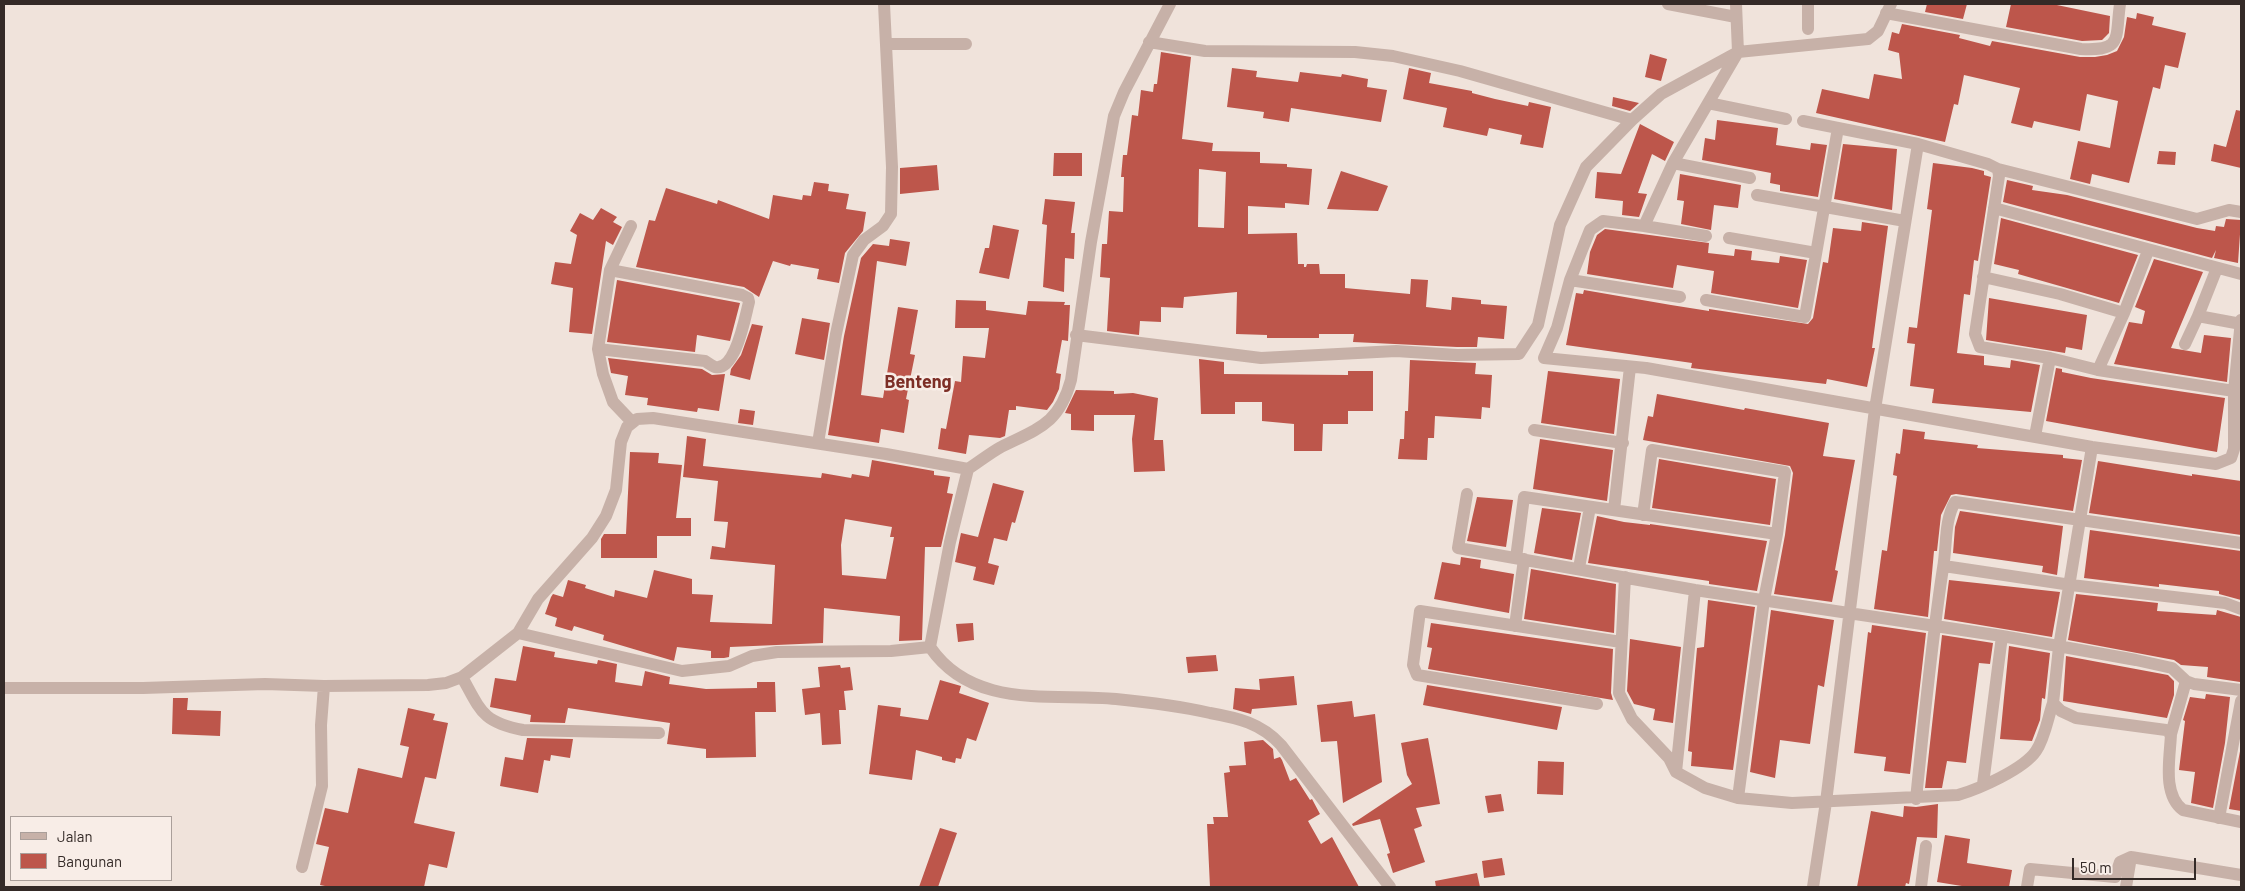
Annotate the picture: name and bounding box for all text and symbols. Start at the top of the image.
district label: Benteng [884,371,952,393]
legend [10,816,172,881]
text: Jalan [57,827,93,845]
scale bar [2075,848,2199,880]
text: Bangunan [57,852,122,870]
text: 50 m [2080,858,2112,876]

